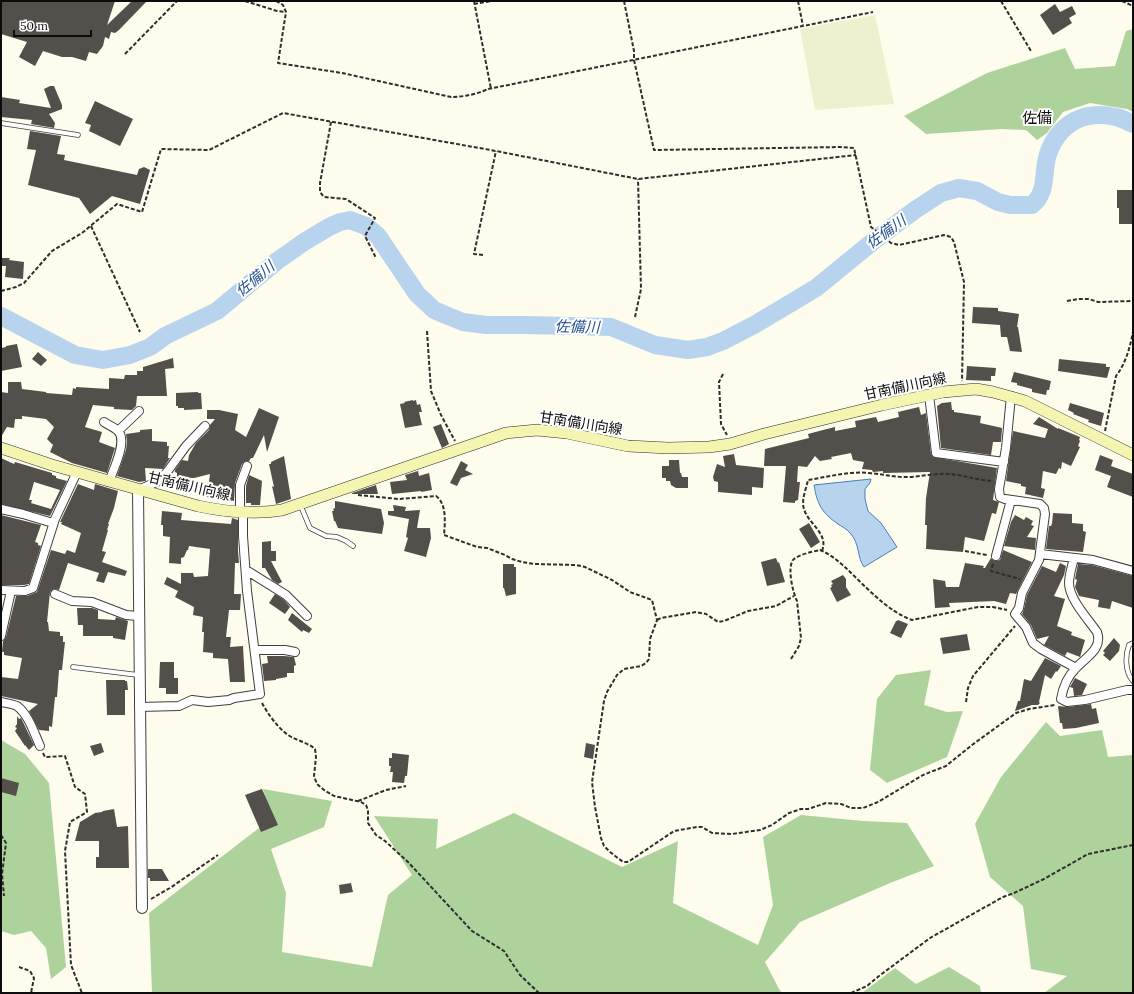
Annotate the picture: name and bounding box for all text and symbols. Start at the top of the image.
scale bar [14,12,91,38]
text: 50 m [20,18,48,33]
district label: 佐備 [1022,108,1052,127]
water label: 佐備川 [862,210,911,253]
water label: 佐備川 [231,256,280,300]
water label: 佐備川 [554,317,602,336]
street label: 甘南備川向線 [862,368,948,404]
street label: 甘南備川向線 [538,408,624,438]
street label: 甘南備川向線 [146,468,232,504]

